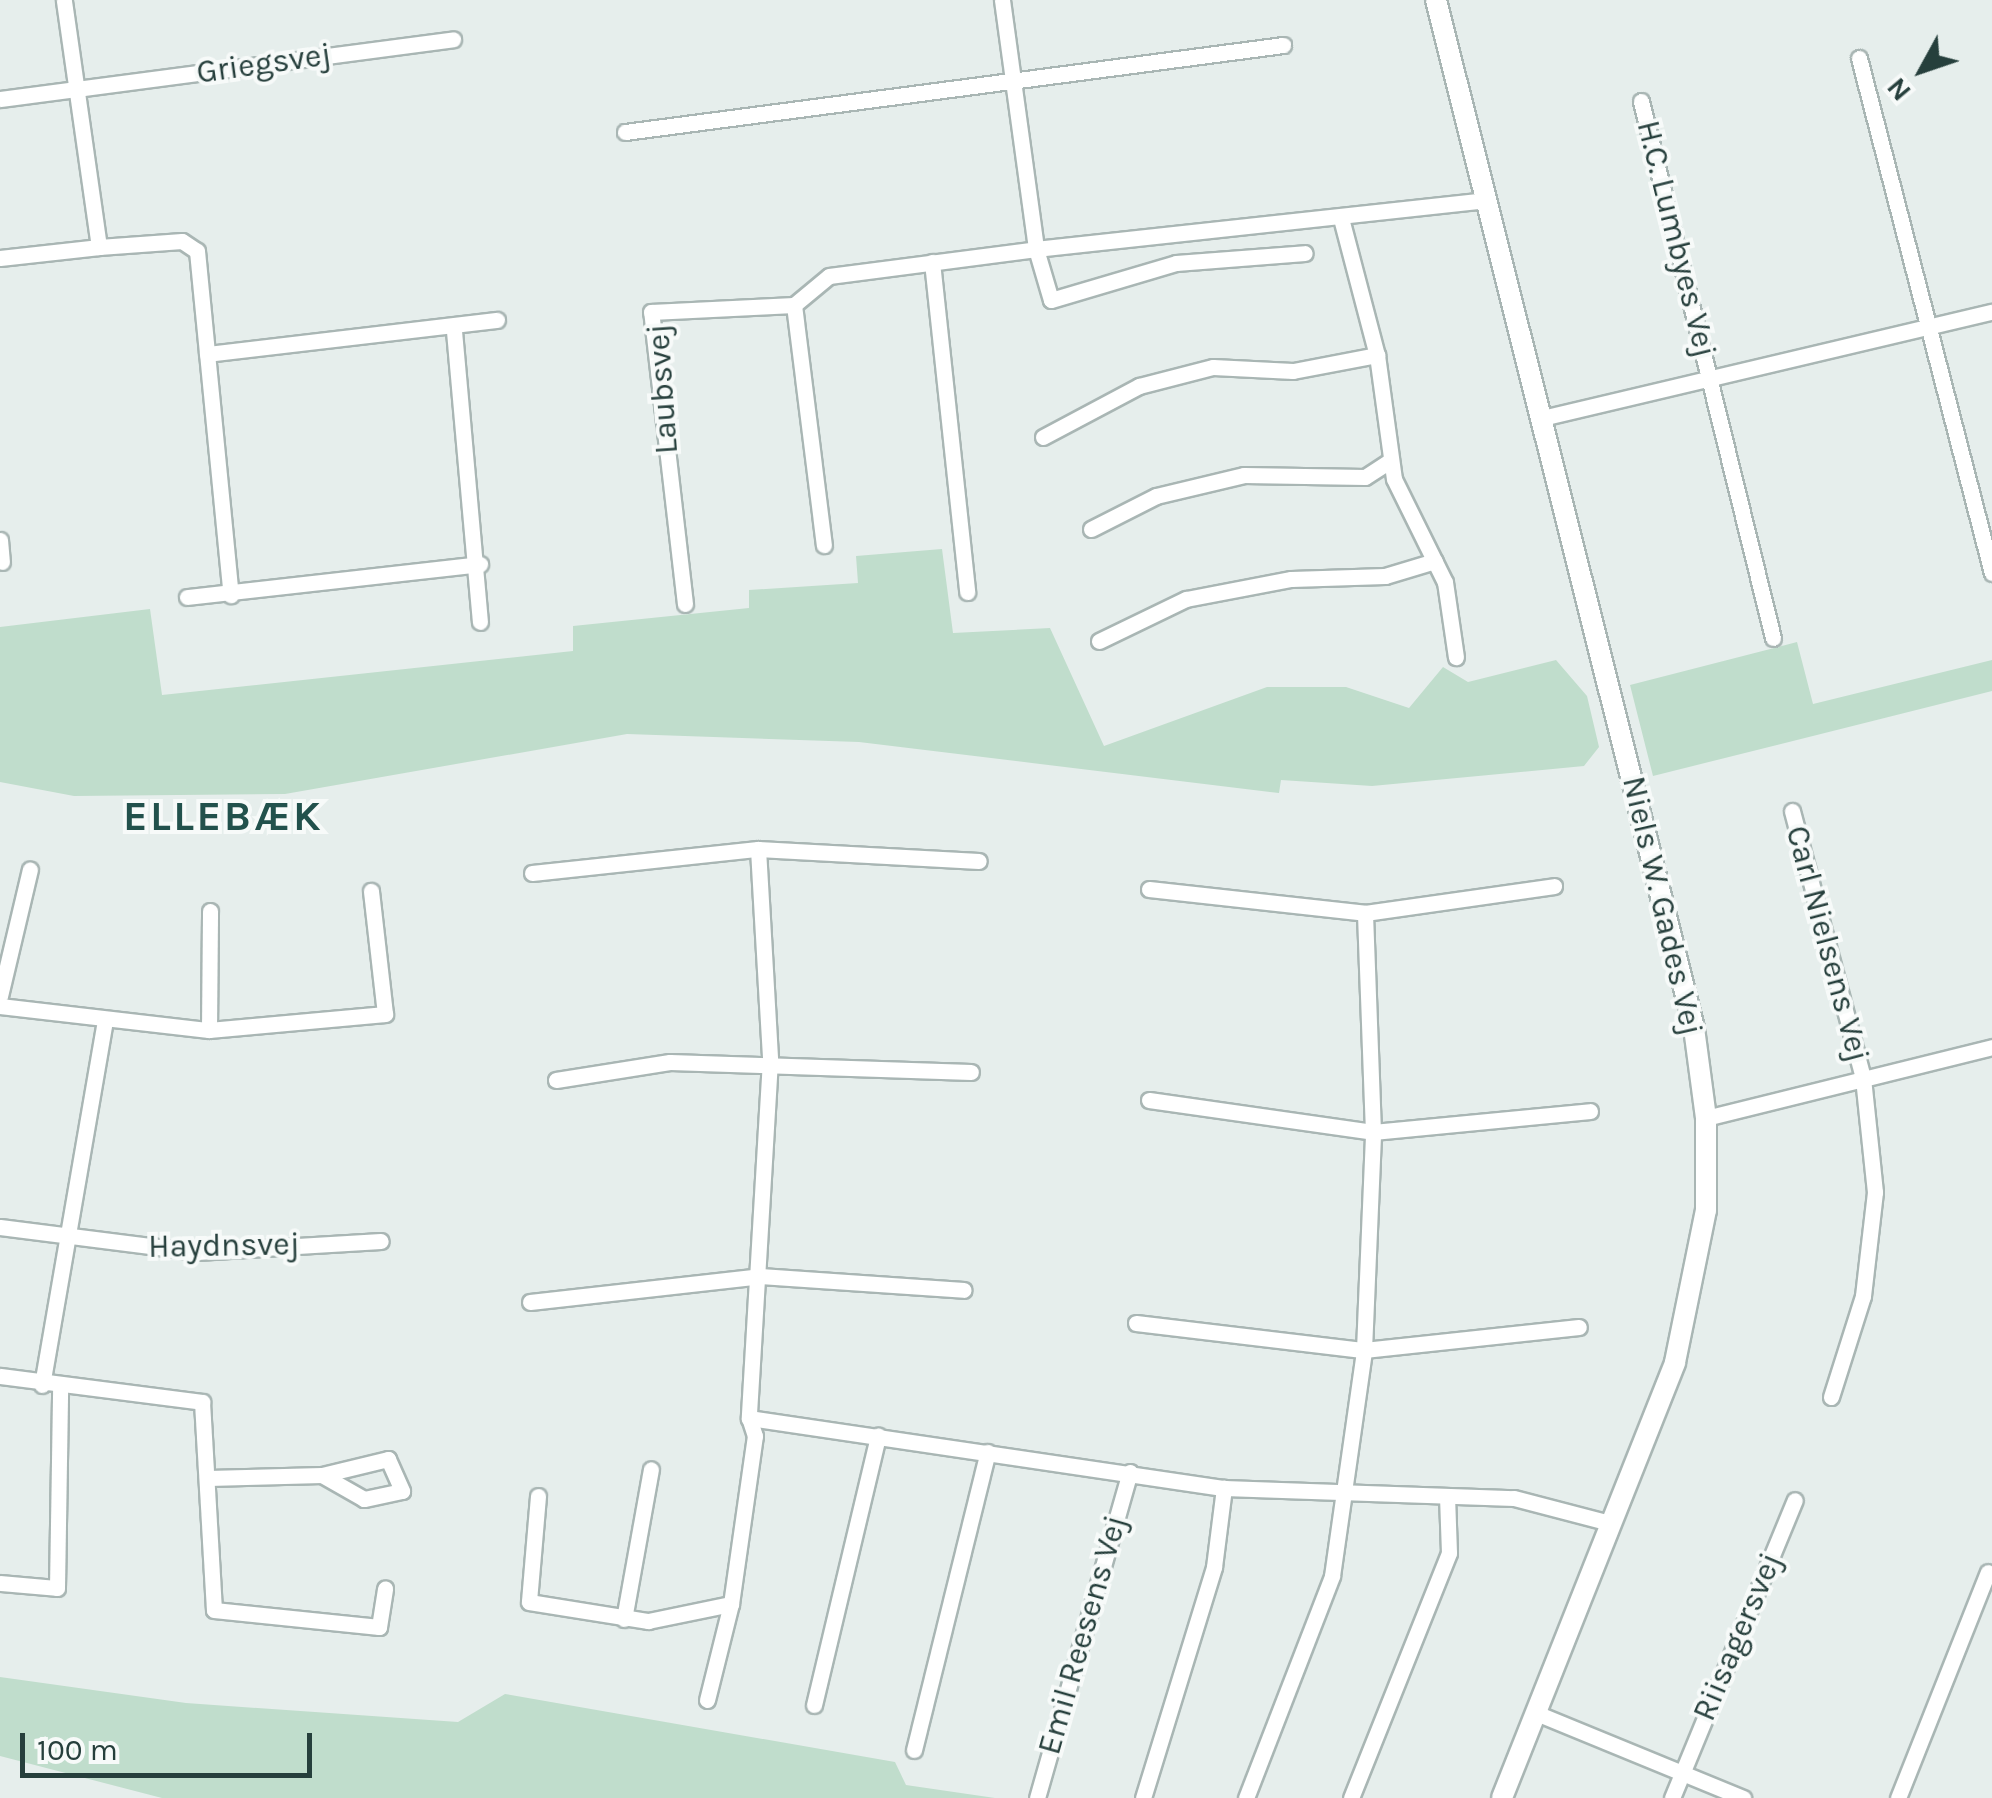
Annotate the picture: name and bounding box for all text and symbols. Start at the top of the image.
north arrow [1872,20,1972,120]
street label: Griegsvej [194,36,334,92]
text: N [1880,71,1918,108]
street label: H.C. Lumbyes Vej [1628,117,1724,361]
street label: Laubsvej [639,323,687,455]
street label: Niels W. Gades Vej [1614,773,1710,1039]
district label: ELLEBÆK [123,791,323,841]
street label: Carl Nielsens Vej [1777,822,1877,1066]
street label: Haydnsvej [148,1225,300,1267]
street label: Emil Reesens Vej [1031,1511,1135,1759]
street label: Riisagersvej [1685,1547,1791,1727]
scale bar [25,1713,318,1775]
text: 100 m [37,1732,118,1768]

